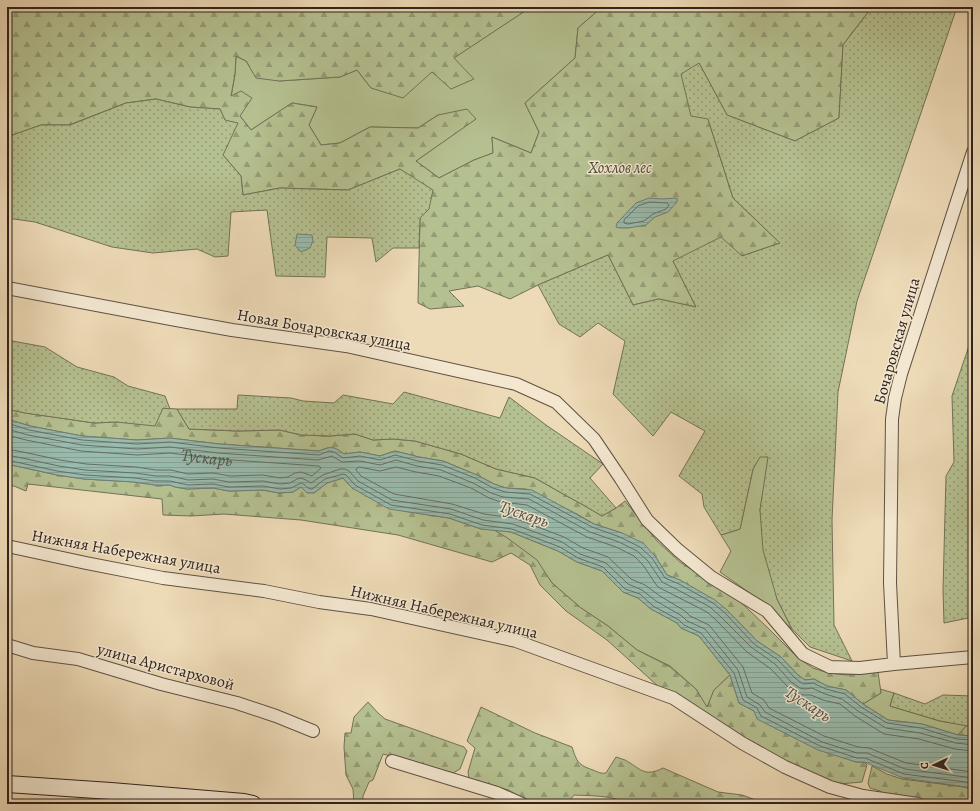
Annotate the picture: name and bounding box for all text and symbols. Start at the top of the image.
park label: Хохлов лес [587,157,652,179]
street label: Бочаровская улица [868,274,926,407]
street label: Новая Бочаровская улица [235,304,413,356]
water label: Тускарь [180,443,233,471]
water label: Тускарь [496,495,552,533]
street label: Нижняя Набережная улица [30,525,223,580]
street label: Нижняя Набережная улица [348,580,541,644]
street label: улица Аристарховой [94,638,237,696]
water label: Тускарь [780,680,836,728]
north arrow [914,745,954,785]
text: С [917,762,932,770]

